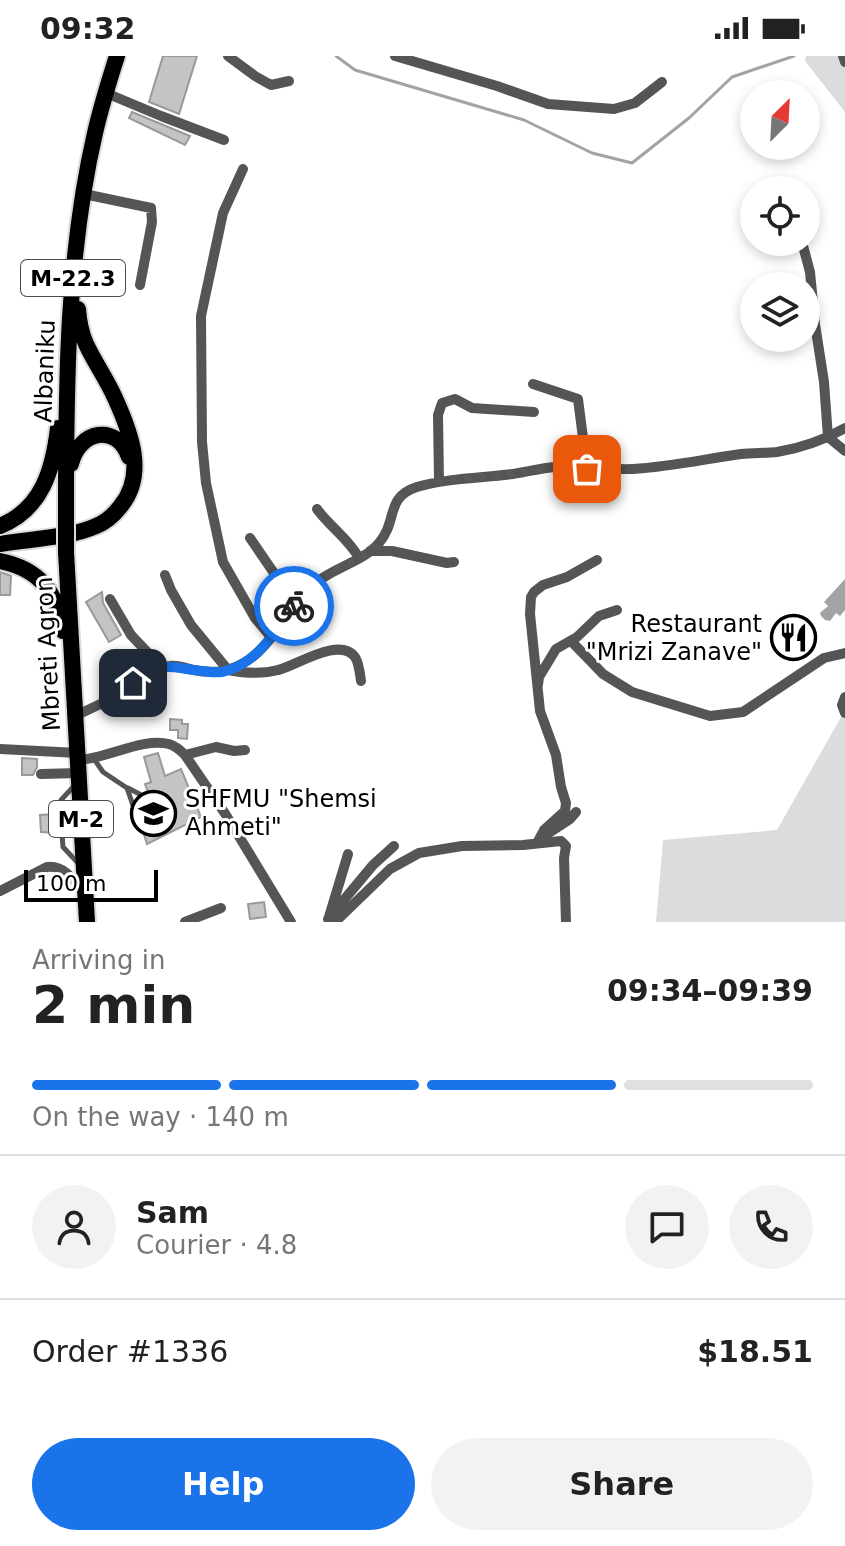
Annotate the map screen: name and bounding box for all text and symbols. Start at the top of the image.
text: 09:32 [40,11,136,46]
north arrow [740,80,820,160]
map controls [740,80,820,352]
button: locate [740,176,820,256]
road number: M-22.3 [21,260,125,296]
button: layers [740,272,820,352]
street label: Albaniku [29,319,61,423]
pin [553,435,621,503]
icon: bag [565,447,609,491]
courier [254,566,334,646]
street label: Mbreti Agron [30,576,66,732]
icon: bike [272,584,316,628]
place label: Restaurant "Mrizi Zanave" [586,610,762,666]
restaurant icon: Restaurant "Mrizi Zanave" [769,614,817,662]
pin [99,649,167,717]
icon: home [111,661,155,705]
place label: SHFMU "Shemsi Ahmeti" [185,785,377,841]
school or university icon: SHFMU "Shemsi Ahmeti" [130,789,178,837]
road number: M-2 [49,801,113,837]
scale bar [24,866,158,902]
text: 100 m [36,871,106,896]
text: Arriving in [32,945,166,975]
text: 09:34–09:39 [607,973,813,1008]
text: 2 min [32,975,195,1035]
text: On the way · 140 m [32,1102,289,1132]
button: person [32,1185,116,1269]
button: chat [625,1185,709,1269]
button: phone [729,1185,813,1269]
text: Sam [136,1195,209,1230]
text: Courier · 4.8 [136,1230,297,1260]
text: Order #1336 [32,1334,228,1369]
text: $18.51 [697,1334,813,1369]
button: Help [32,1438,415,1530]
button: Share [431,1438,813,1530]

